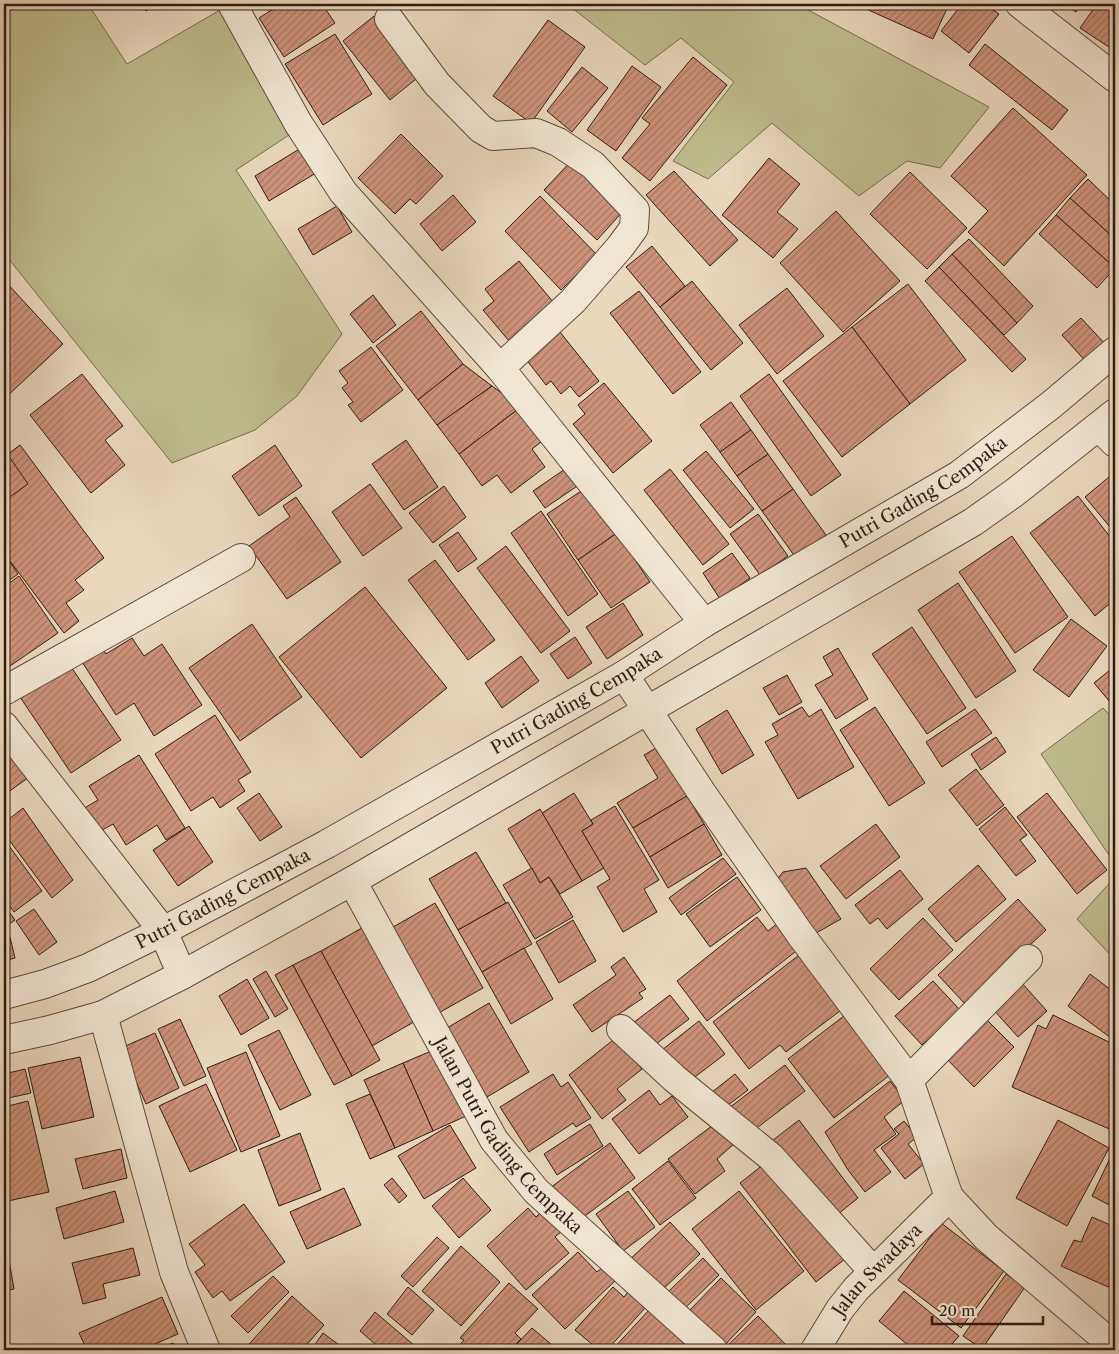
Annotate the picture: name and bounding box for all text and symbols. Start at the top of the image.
street label: Putri Gading Cempaka [835,431,1012,553]
street label: Putri Gading Cempaka [487,642,666,759]
street label: Putri Gading Cempaka [132,844,314,954]
street label: Jalan Putri Gading Cempaka [427,1031,588,1239]
street label: Jalan Swadaya [826,1219,927,1323]
scale bar [932,1294,1043,1326]
text: 20 m [939,1301,975,1320]

